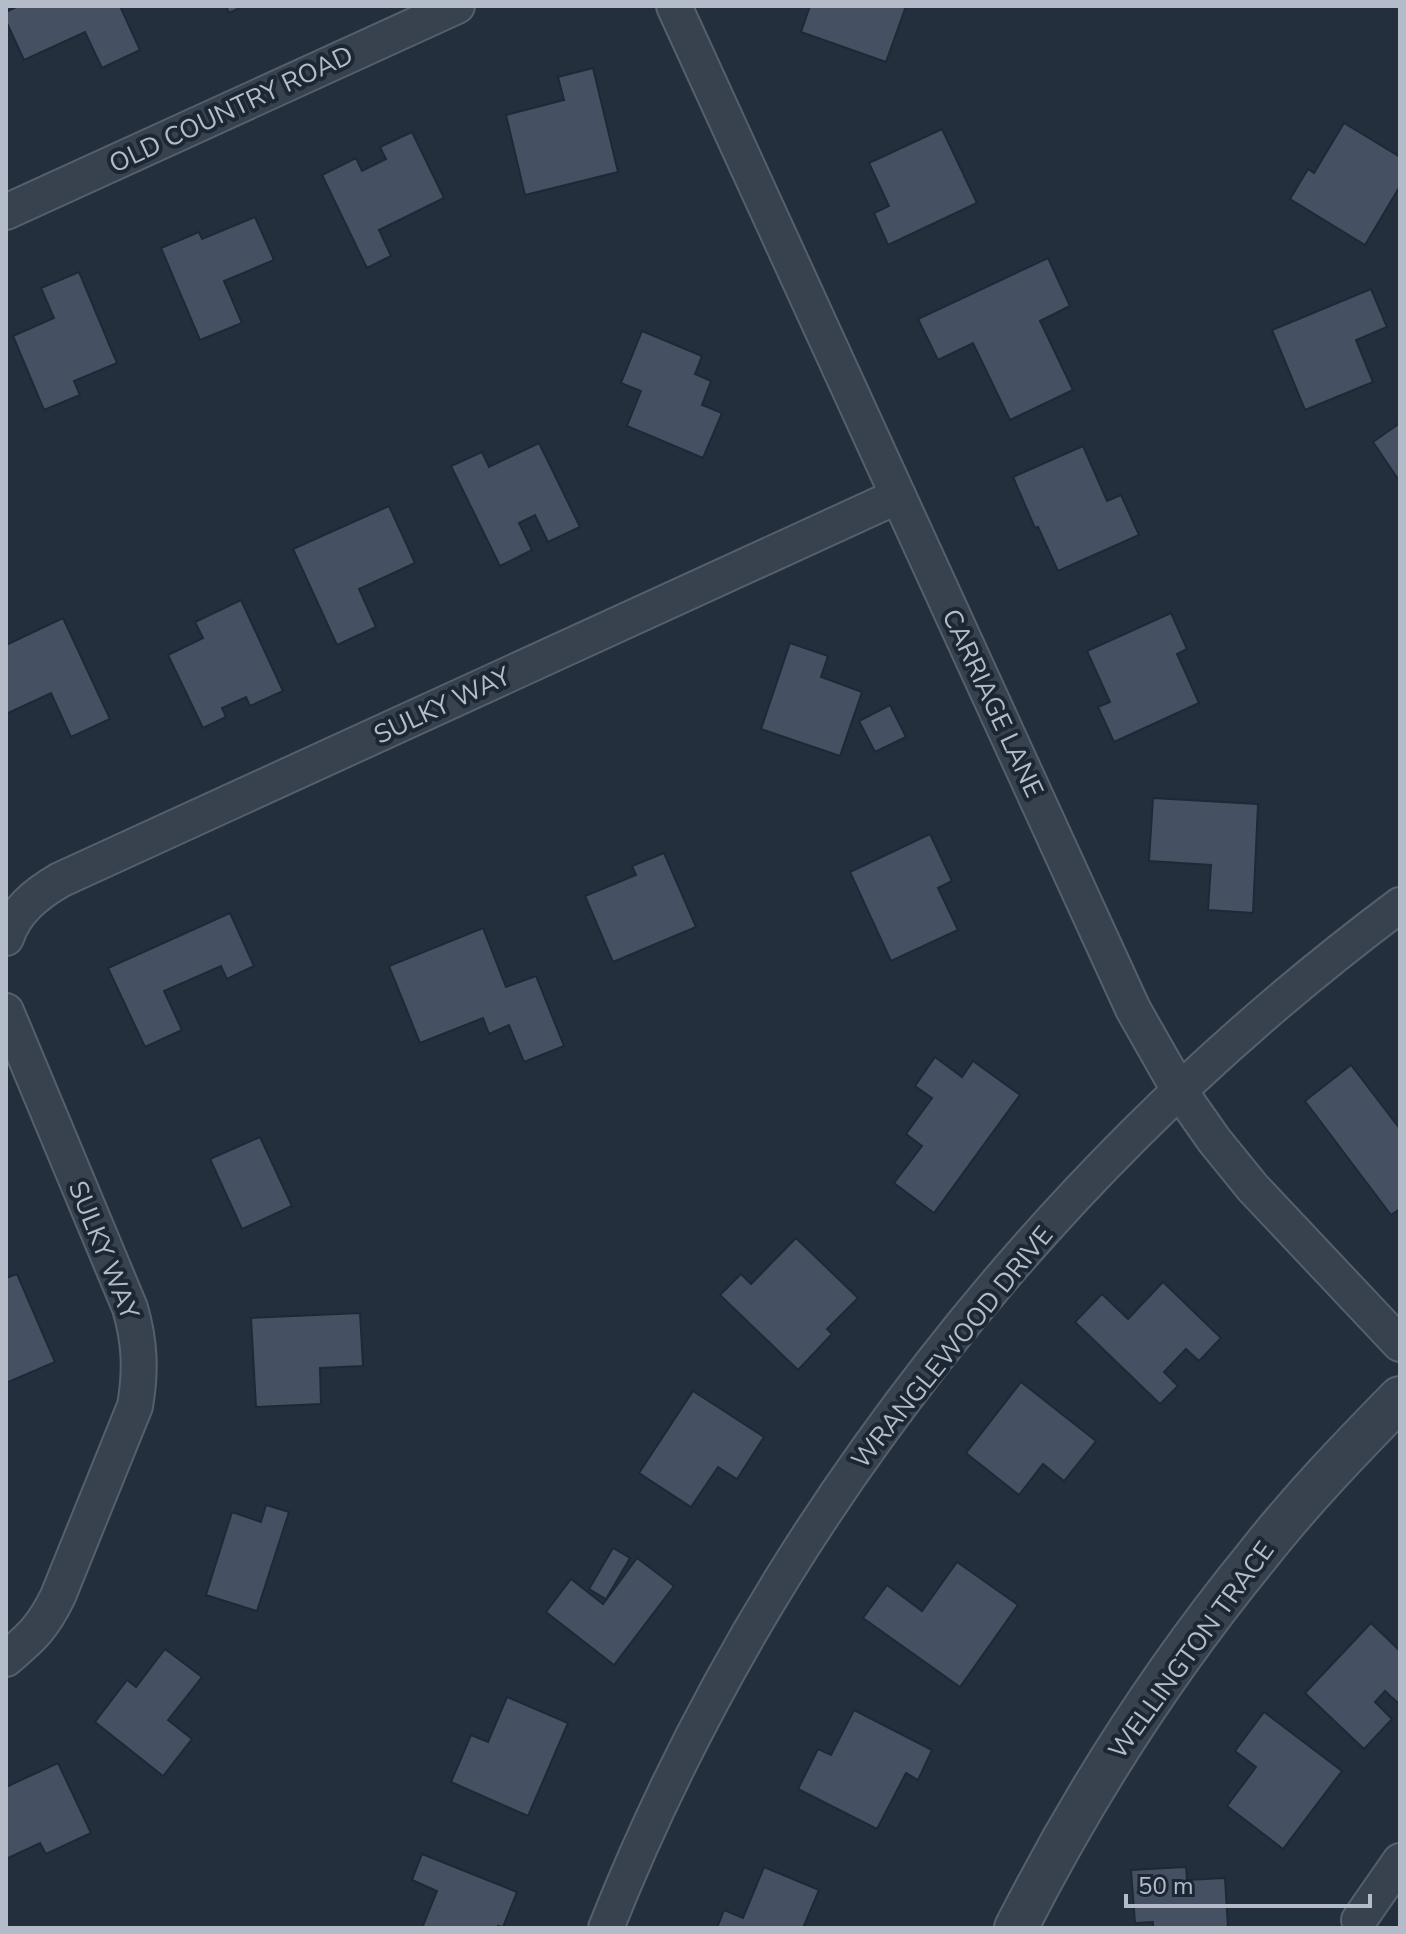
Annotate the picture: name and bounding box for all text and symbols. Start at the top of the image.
street label: OLD COUNTRY ROAD [104,38,359,181]
street label: CARRIAGE LANE [934,603,1051,803]
street label: SULKY WAY [368,658,516,752]
street label: SULKY WAY [60,1176,147,1325]
street label: WRANGLEWOOD DRIVE [844,1219,1061,1476]
street label: WELLINGTON TRACE [1101,1534,1282,1766]
scale bar [1126,1858,1370,1908]
text: 50 m [1138,1870,1194,1902]

